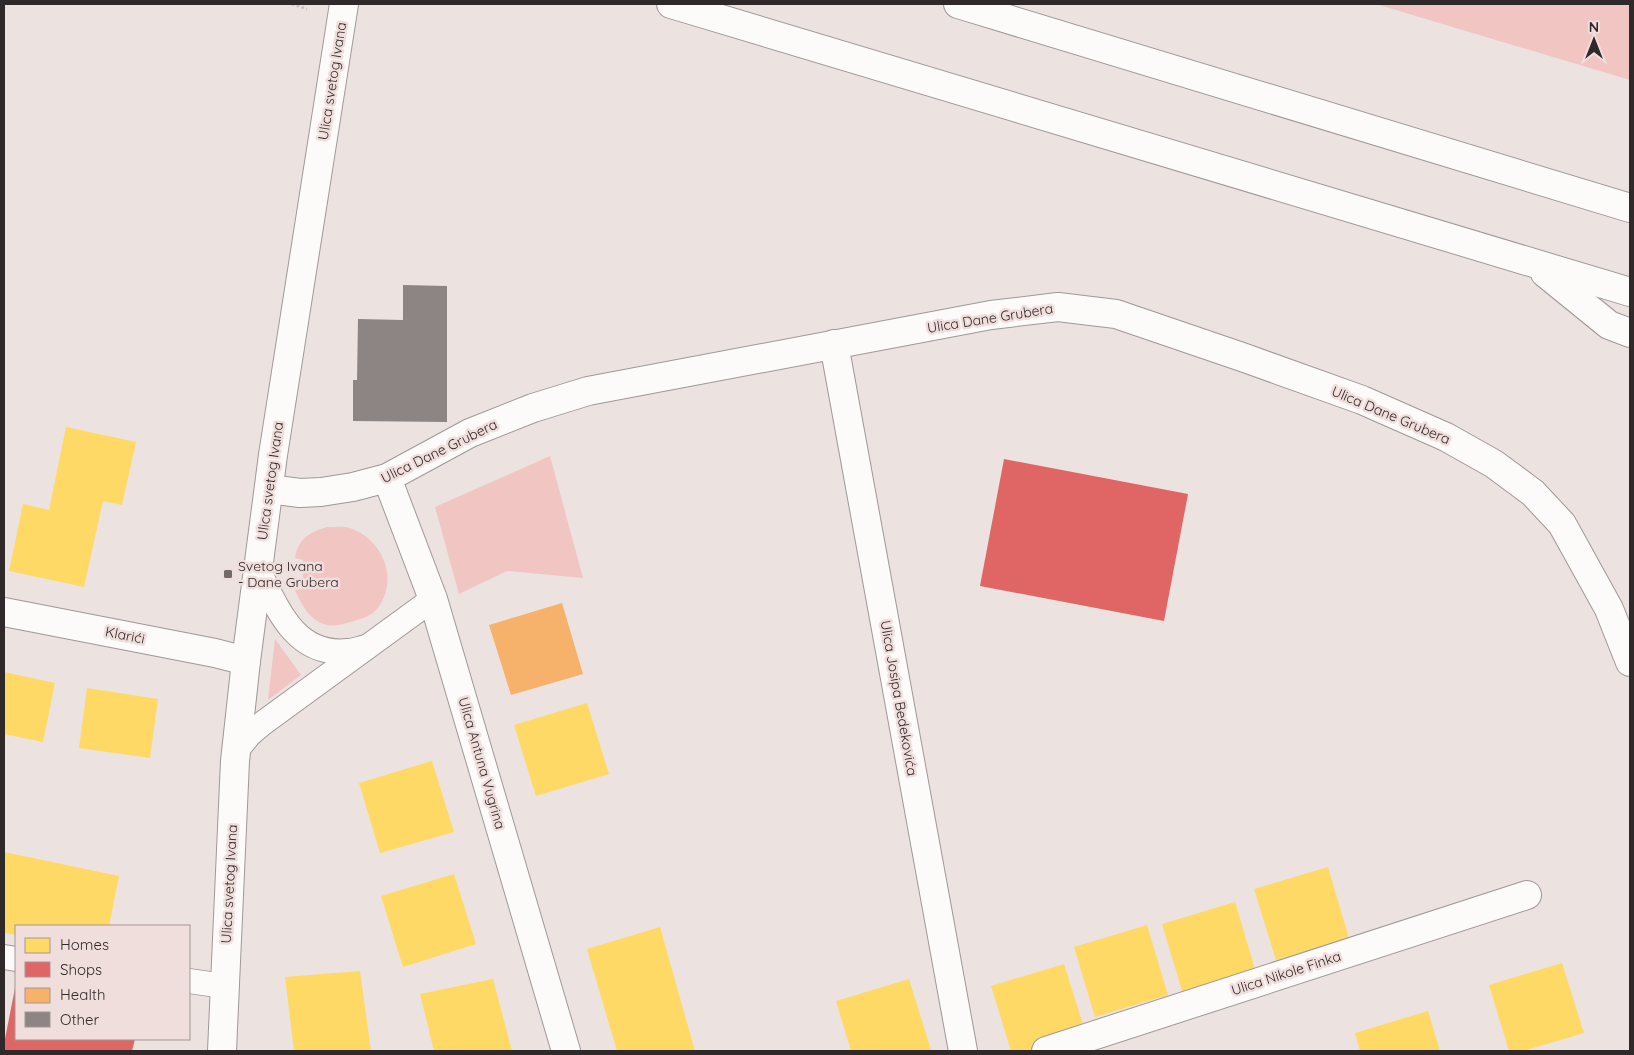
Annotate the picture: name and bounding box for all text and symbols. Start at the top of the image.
north arrow [1569,15,1619,65]
text: N [1589,18,1599,36]
street label: Ulica svetog Ivana [314,21,350,141]
street label: Ulica Dane Grubera [926,299,1054,337]
street label: Ulica Dane Grubera [1329,382,1453,448]
street label: Ulica Dane Grubera [378,415,500,487]
street label: Ulica svetog Ivana [253,421,287,541]
place label: Svetog Ivana - Dane Grubera [238,557,339,591]
marker: Svetog Ivana - Dane Grubera [222,568,234,580]
street label: Ulica Josipa Bedekovića [876,619,922,777]
street label: Klarići [104,622,146,648]
street label: Ulica Antuna Vugrina [455,695,509,831]
street label: Ulica svetog Ivana [217,824,241,944]
legend [15,925,190,1040]
text: Homes [60,935,109,954]
street label: Ulica Nikole Finka [1229,947,1343,999]
text: Shops [60,960,102,979]
text: Health [60,985,105,1004]
text: Other [60,1010,100,1029]

